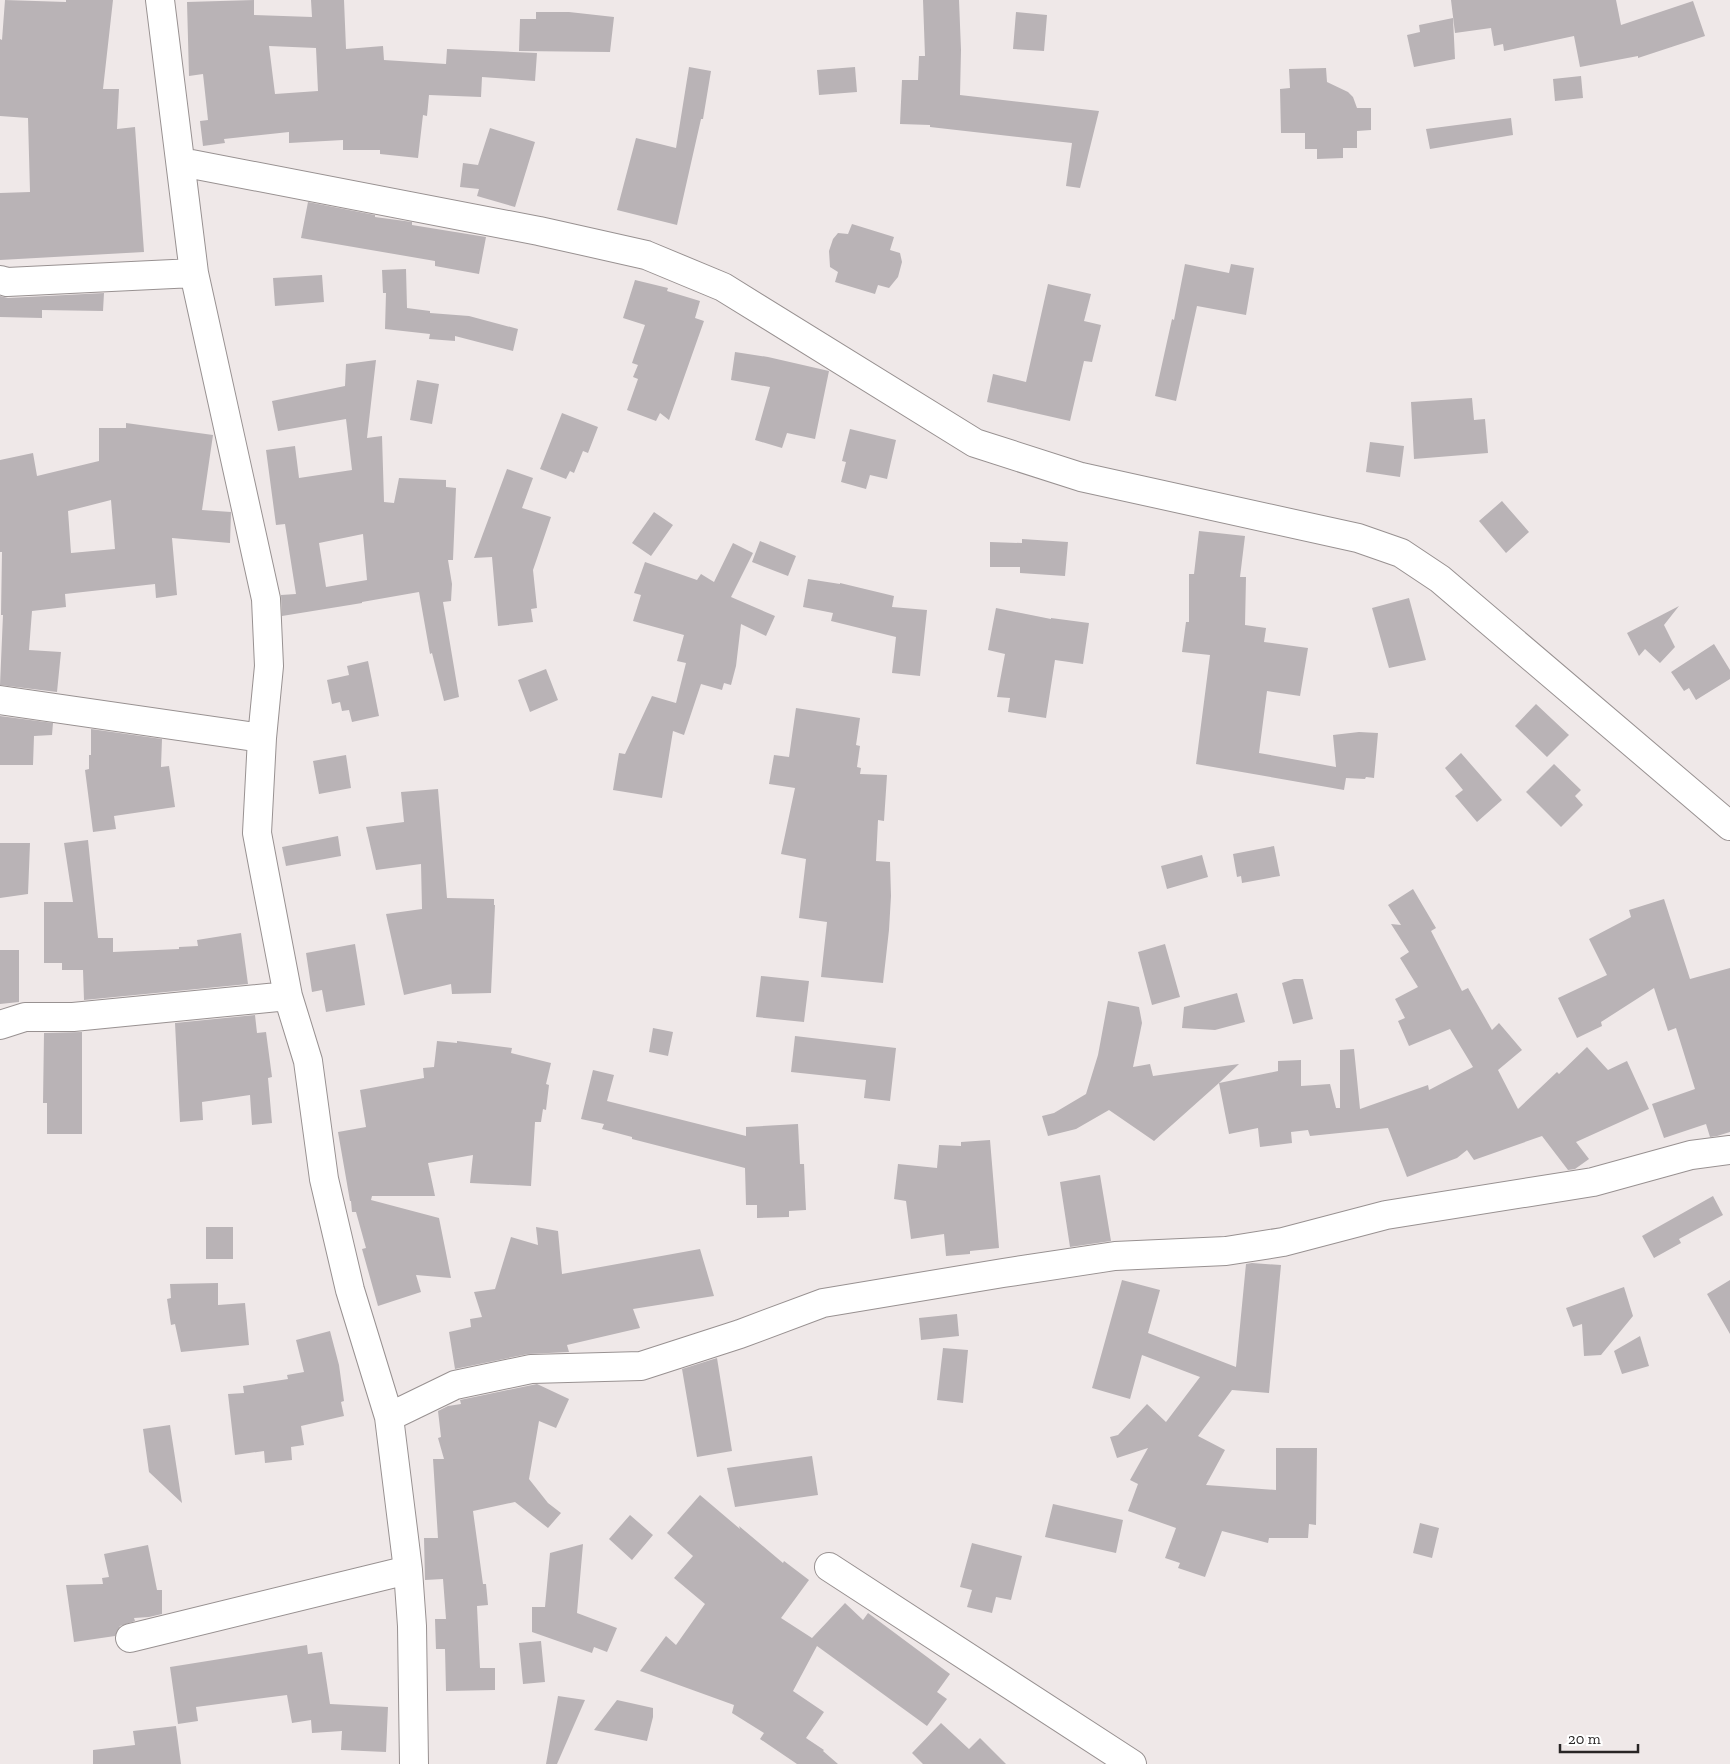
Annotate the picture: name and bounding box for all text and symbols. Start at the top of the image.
scale bar [1560,1722,1638,1754]
text: 20 m [1568,1730,1601,1748]

